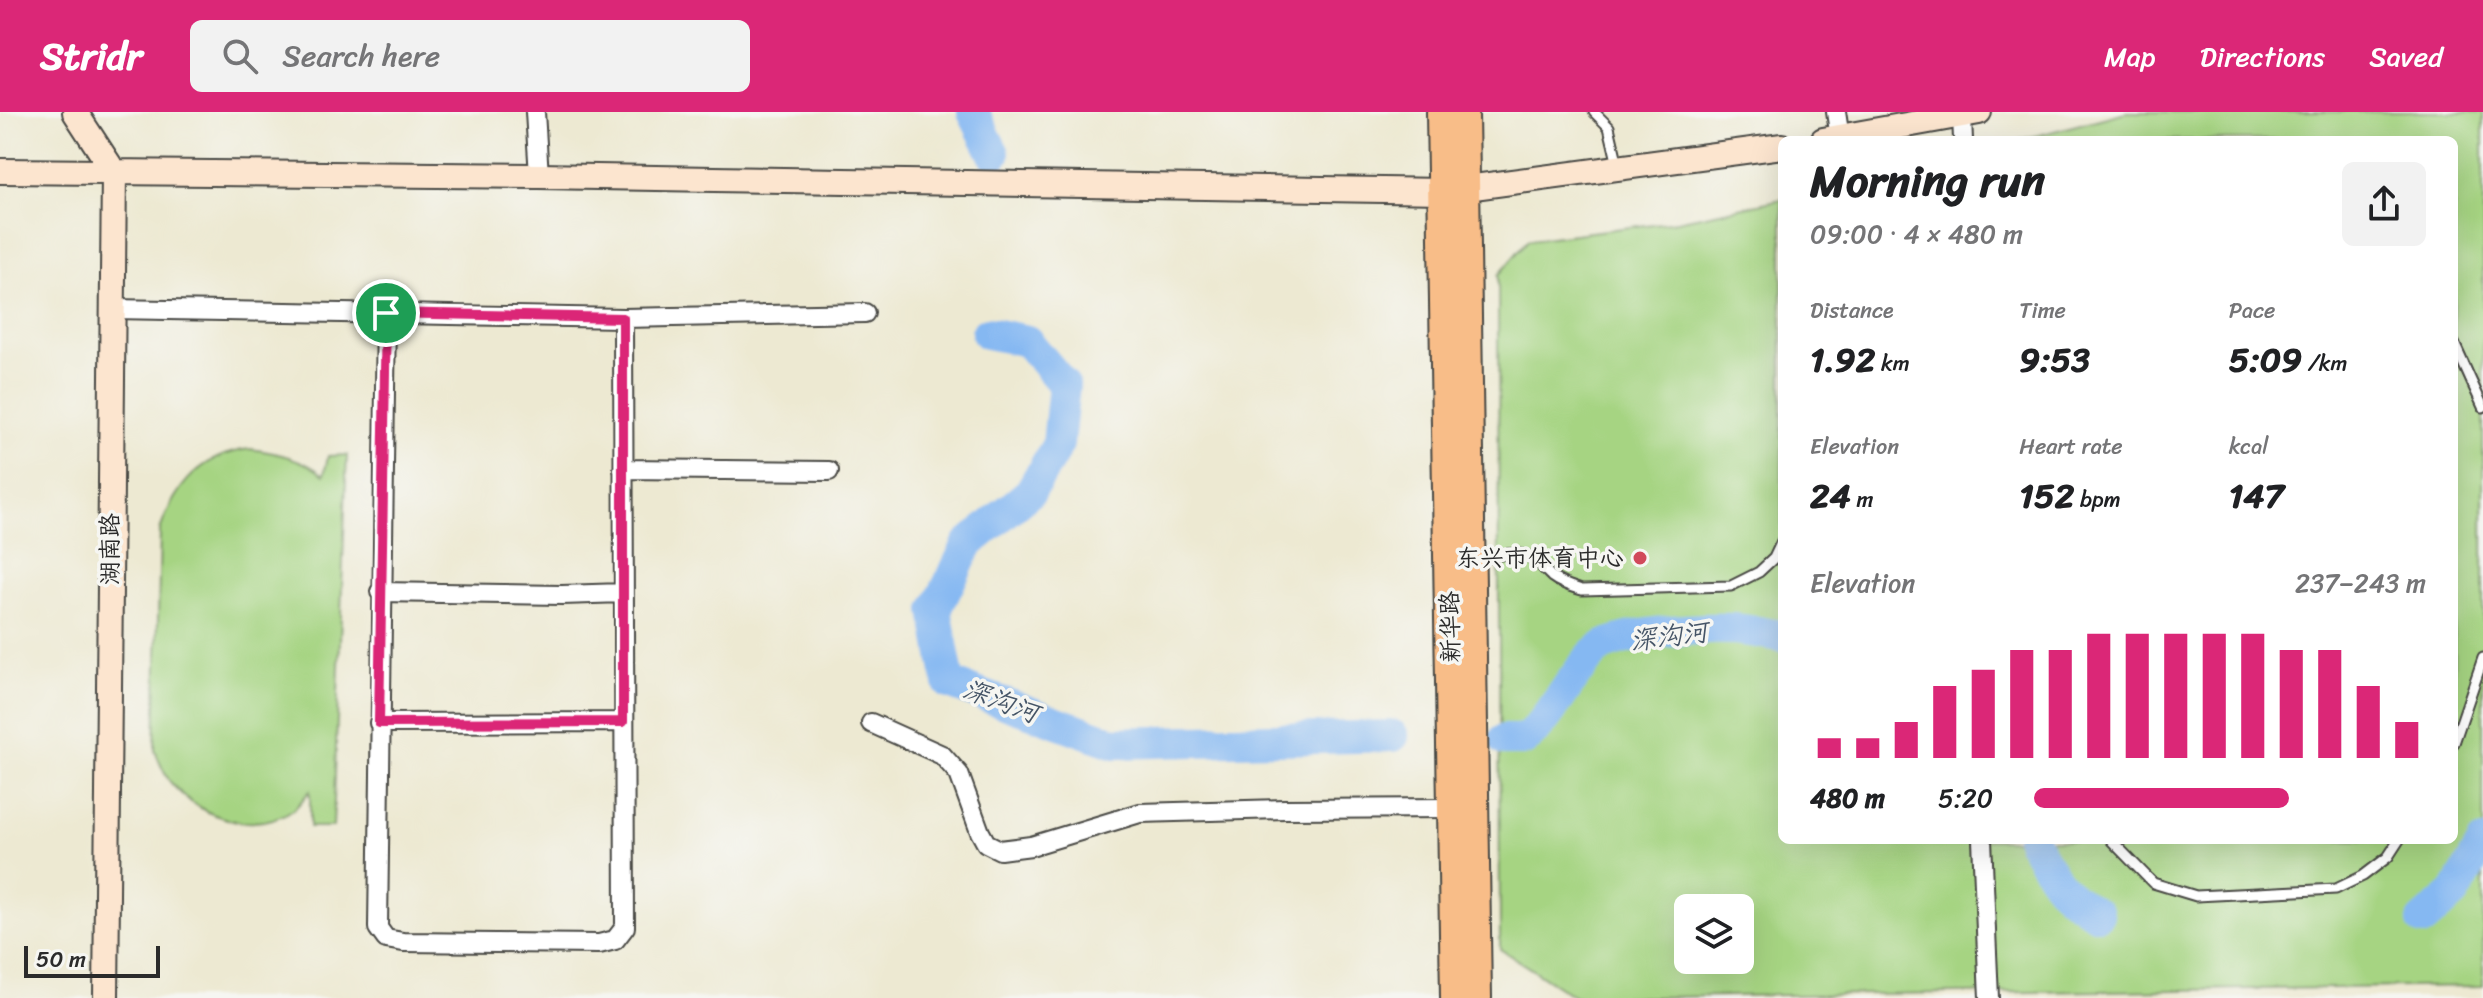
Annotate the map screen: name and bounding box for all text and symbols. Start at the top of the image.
search box [190,20,750,92]
text: Stridr [40,23,142,90]
text: Search here [282,29,440,83]
text: Map [2104,32,2156,81]
text: Directions [2200,32,2325,81]
text: Saved [2369,32,2443,81]
icon: search [218,34,262,78]
text: Morning run [1810,142,2045,220]
button: share [2342,162,2426,246]
text: 09:00 · 4 × 480 m [1810,211,2023,257]
pin [352,279,420,347]
icon: arrive [364,291,408,335]
text: Distance [1810,291,1894,330]
text: Time [2019,291,2066,330]
text: Pace [2229,291,2275,330]
text: 1.92 [1810,330,1875,390]
text: 9:53 [2019,330,2090,390]
text: 5:09 [2229,330,2302,390]
text: km [1875,344,1910,383]
text: /km [2302,344,2347,383]
text: Elevation [1810,427,1899,466]
text: Heart rate [2019,427,2123,466]
text: kcal [2229,427,2269,466]
text: 24 [1810,466,1851,526]
text: 152 [2019,466,2074,526]
text: 147 [2229,466,2284,526]
text: m [1851,480,1874,519]
text: bpm [2074,480,2121,519]
street label: 湖南路 [89,513,131,585]
place label: 东兴市体育中心 [1456,537,1624,579]
marker: 东兴市体育中心 [1631,549,1649,567]
text: Elevation [1810,560,1915,606]
text: 237–243 m [2295,560,2426,606]
street label: 新华路 [1428,591,1472,663]
water label: 深沟河 [1627,608,1714,664]
water label: 深沟河 [956,666,1049,737]
text: 480 m [1810,775,1885,821]
text: 5:20 [1938,775,1993,821]
map controls [1674,894,1754,974]
button: layers [1674,894,1754,974]
text: 50 m [36,940,86,979]
scale bar [24,942,160,978]

